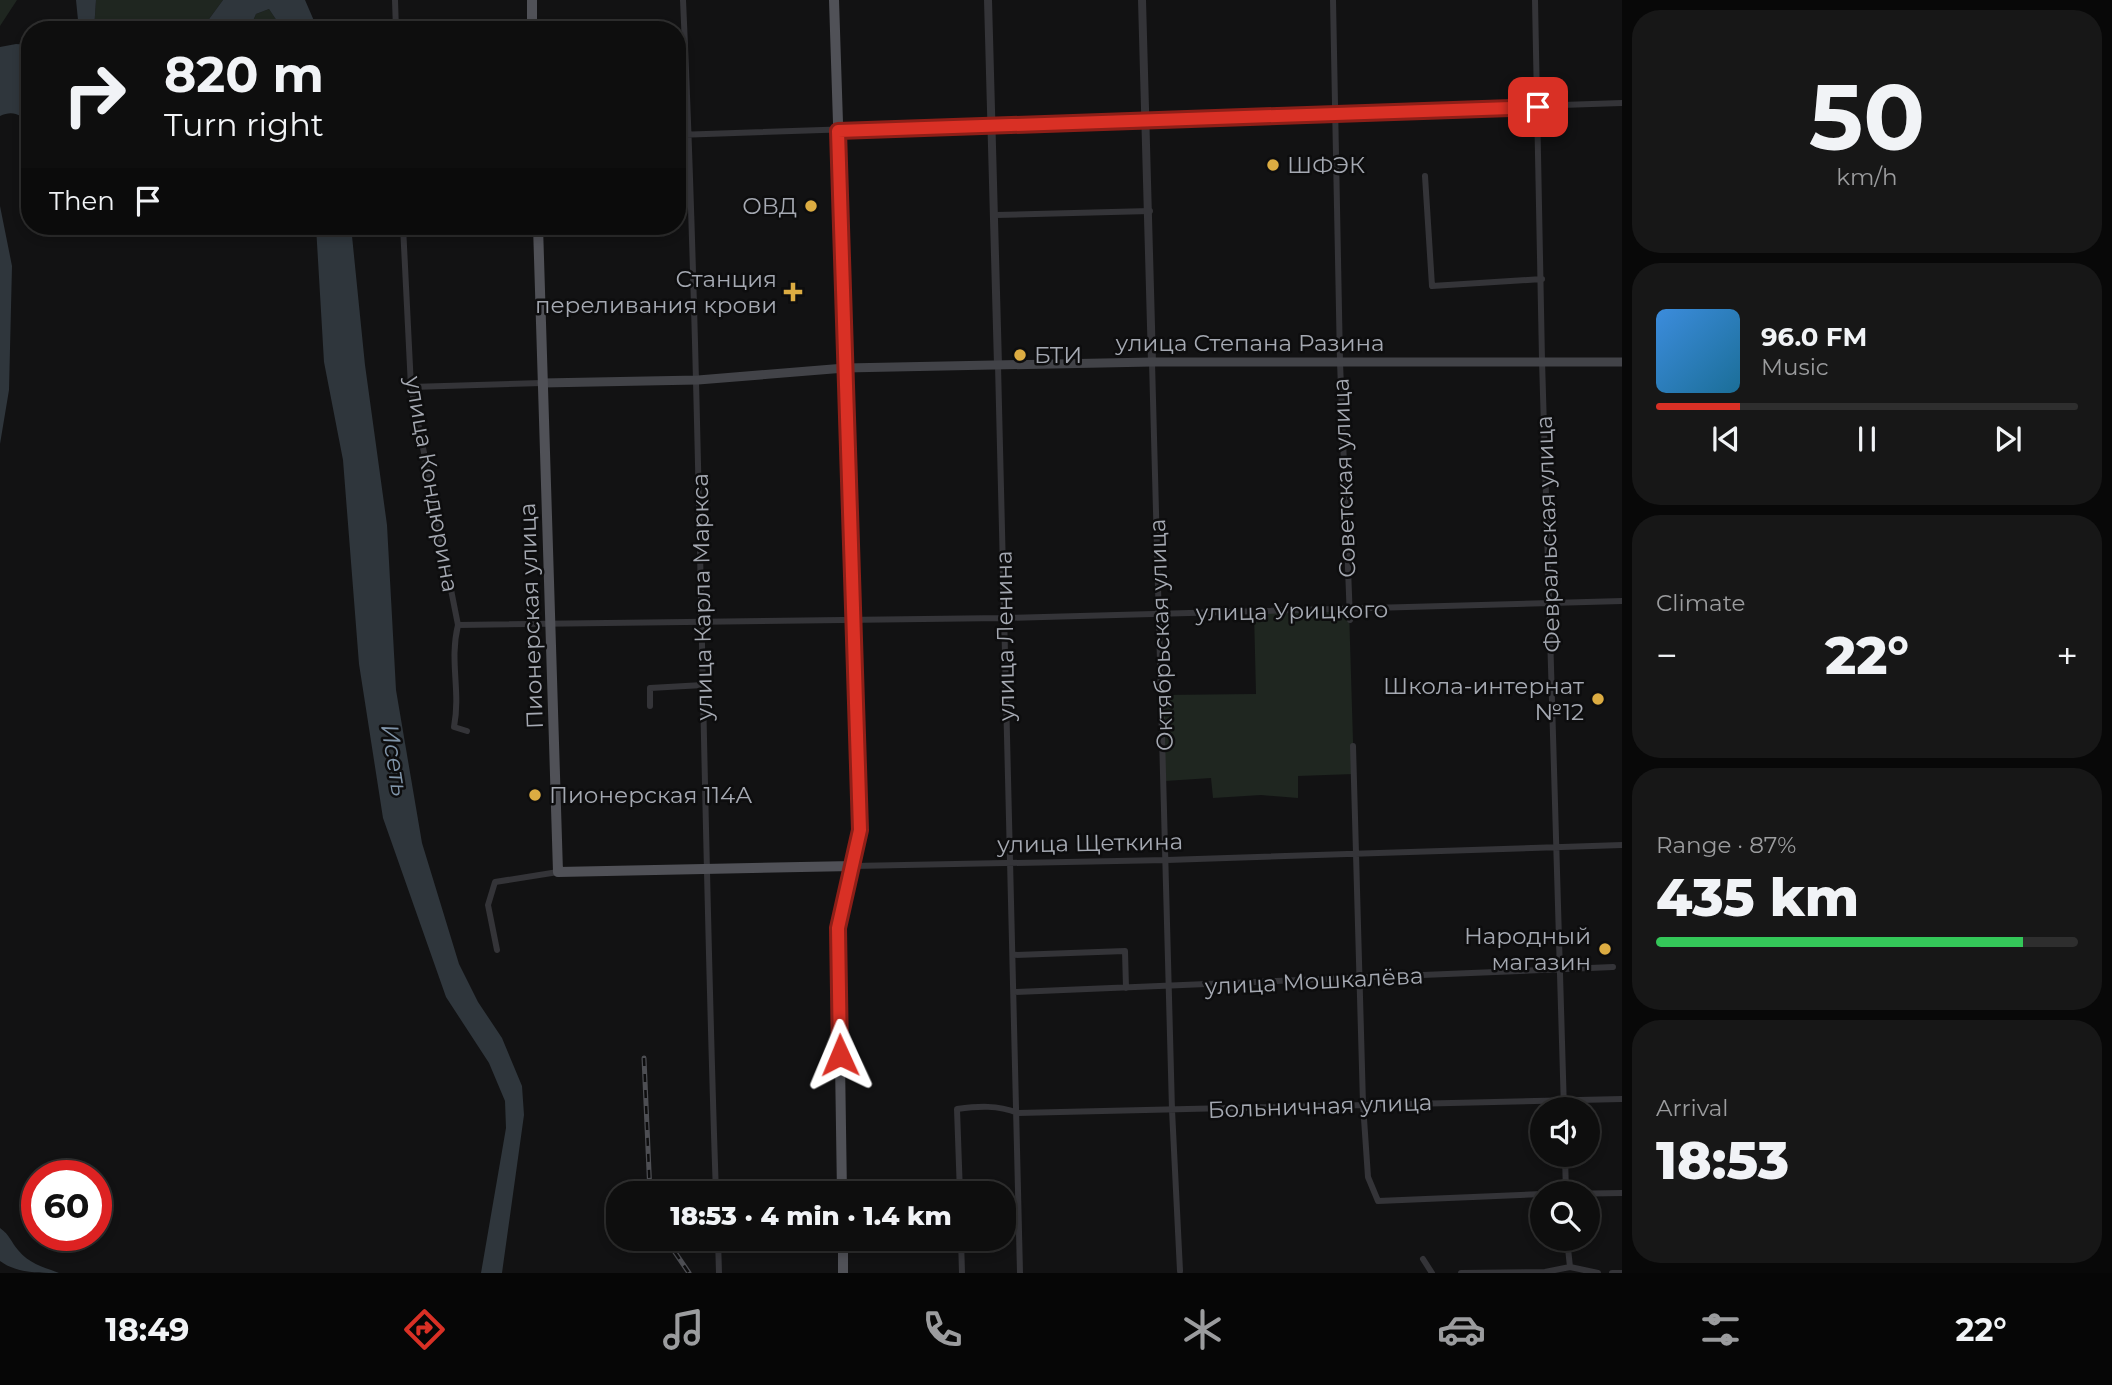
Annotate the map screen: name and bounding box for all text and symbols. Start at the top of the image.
text: 820 m [164,45,324,104]
icon: right [49,49,140,140]
text: 50 [1809,62,1925,173]
pin [1508,77,1568,137]
icon: arrive [1519,88,1557,126]
text: Turn right [164,105,324,144]
place label: ШФЭК [1287,151,1365,179]
marker: ШФЭК [1265,157,1281,173]
text: km/h [1836,163,1898,191]
icon: arrive [129,182,167,220]
text: Then [49,185,115,217]
place label: ОВД [742,192,797,220]
marker: ОВД [803,198,819,214]
place label: Станция переливания крови [535,265,777,319]
marker: Станция переливания крови [783,282,803,302]
text: 96.0 FM [1761,321,1867,353]
street label: улица Степана Разина [1115,329,1384,357]
place label: БТИ [1034,341,1082,369]
marker: БТИ [1012,347,1028,363]
text: Music [1761,353,1829,381]
street label: улица Кондюрина [399,373,465,594]
street label: Советская улица [1327,378,1361,578]
street label: Февральская улица [1530,415,1566,653]
icon: previous [1707,420,1745,458]
icon: pause [1848,420,1886,458]
icon: next [1989,420,2027,458]
street label: улица Карла Маркса [686,473,718,722]
street label: Пионерская улица [513,502,549,730]
street label: Октябрьская улица [1143,518,1179,752]
street label: улица Ленина [990,551,1021,722]
text: Climate [1656,589,1745,617]
street label: улица Урицкого [1194,595,1389,627]
text: 22° [1825,624,1909,687]
text: − [1656,632,1678,679]
text: + [2056,632,2078,679]
place label: Школа-интернат №12 [1383,672,1584,726]
marker: Школа-интернат №12 [1590,691,1606,707]
water label: Исеть [375,722,415,798]
place label: Пионерская 114А [549,781,752,809]
marker: Пионерская 114А [527,787,543,803]
street label: улица Щеткина [996,827,1183,859]
text: Range · 87% [1656,831,1796,859]
text: 435 km [1656,866,1859,929]
place label: Народный магазин [1464,922,1591,976]
marker: Народный магазин [1597,941,1613,957]
street label: улица Мошкалёва [1203,961,1424,1001]
position arrow [803,1018,877,1092]
street label: Больничная улица [1207,1088,1433,1124]
text: Arrival [1656,1094,1729,1122]
map controls [1530,1097,1600,1251]
button: sound [1530,1097,1600,1167]
text: 18:53 [1656,1129,1789,1192]
speed limit sign: 60 [21,1160,112,1251]
button: search [1530,1181,1600,1251]
text: 18:53 · 4 min · 1.4 km [670,1200,952,1232]
icon: directions [400,1305,449,1354]
icon: music [659,1305,708,1354]
icon: phone [918,1305,967,1354]
icon: climate [1178,1305,1227,1354]
icon: car [1437,1305,1486,1354]
icon: filters [1696,1305,1745,1354]
text: 18:49 [105,1310,190,1349]
text: 22° [1956,1310,2007,1349]

